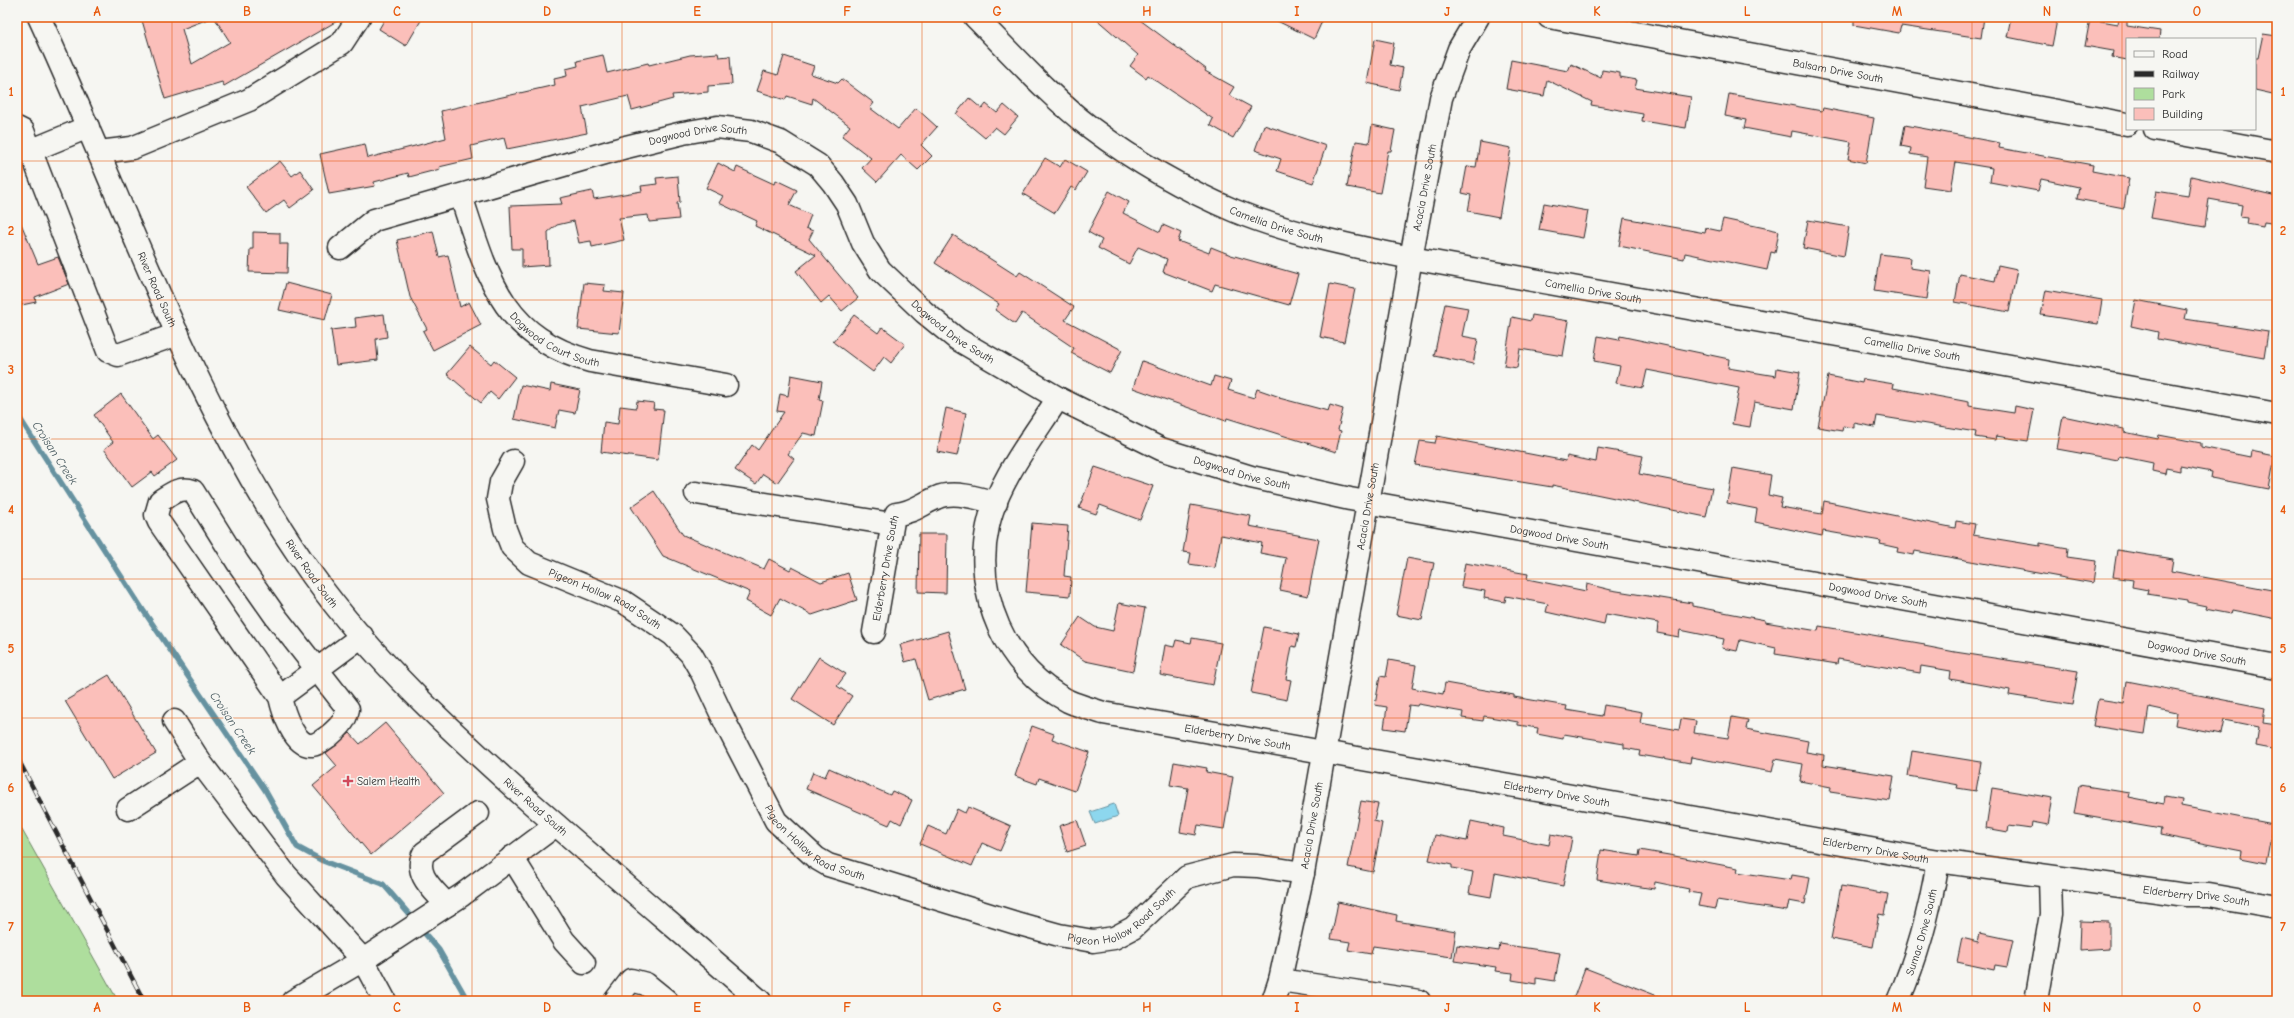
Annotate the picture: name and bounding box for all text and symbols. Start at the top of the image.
text: A [93,4,101,19]
text: B [243,4,251,19]
text: C [393,4,401,19]
text: D [543,4,551,19]
text: E [693,4,701,19]
text: F [843,4,851,19]
text: G [992,4,1002,19]
text: H [1142,4,1152,19]
text: I [1294,4,1300,19]
text: J [1444,4,1450,19]
text: K [1593,4,1601,19]
text: L [1744,4,1751,19]
text: M [1892,4,1903,19]
text: N [2043,4,2051,19]
text: O [2193,4,2201,19]
legend [2126,38,2256,130]
text: Road [2162,47,2188,61]
street label: Balsam Drive South [1792,56,1884,86]
text: Railway [2162,67,2200,81]
text: 1 [8,84,14,99]
text: 1 [2280,84,2286,99]
text: Park [2162,87,2185,101]
text: Building [2162,107,2203,121]
street label: Dogwood Drive South [647,121,748,148]
street label: Acacia Drive South [1410,142,1439,232]
street label: Camellia Drive South [1228,203,1325,246]
text: 2 [8,223,14,238]
text: 2 [2280,223,2286,238]
street label: River Road South [134,250,179,329]
street label: Camellia Drive South [1544,276,1643,306]
street label: Dogwood Drive South [908,297,997,367]
street label: Dogwood Court South [507,310,601,370]
street label: Camellia Drive South [1863,334,1961,364]
text: 3 [8,362,14,377]
text: 3 [2280,362,2286,377]
water label: Croisan Creek [29,419,81,487]
street label: Dogwood Drive South [1192,454,1292,493]
street label: Acacia Drive South [1354,461,1382,551]
text: 4 [8,502,14,517]
text: 4 [2280,502,2286,517]
street label: Elderberry Drive South [870,513,902,622]
street label: Dogwood Drive South [1509,522,1610,553]
street label: River Road South [283,537,341,611]
street label: Pigeon Hollow Road South [547,566,664,632]
street label: Dogwood Drive South [1828,580,1929,611]
street label: Dogwood Drive South [2147,638,2247,668]
text: 5 [8,641,15,656]
text: 5 [2280,641,2287,656]
water label: Croisan Creek [207,689,259,757]
street label: Elderberry Drive South [1184,722,1292,753]
marker: Salem Health [342,775,354,787]
place label: Salem Health [357,775,420,788]
street label: River Road South [501,775,570,839]
street label: Elderberry Drive South [1503,778,1611,810]
text: 6 [8,780,15,795]
text: 6 [2280,780,2287,795]
street label: Acacia Drive South [1298,781,1326,870]
street label: Pigeon Hollow Road South [762,803,867,883]
street label: Elderberry Drive South [1822,835,1930,866]
street label: Elderberry Drive South [2142,883,2251,909]
street label: Pigeon Hollow Road South [1066,885,1179,948]
street label: Sumac Drive South [1903,888,1940,977]
text: 7 [8,919,14,934]
text: 7 [2280,919,2286,934]
text: A [93,1000,101,1015]
text: B [243,1000,251,1015]
text: C [393,1000,401,1015]
text: D [543,1000,551,1015]
text: E [693,1000,701,1015]
text: F [843,1000,851,1015]
text: G [992,1000,1002,1015]
text: H [1142,1000,1152,1015]
text: I [1294,1000,1300,1015]
text: J [1444,1000,1450,1015]
text: K [1593,1000,1601,1015]
text: L [1744,1000,1751,1015]
text: M [1892,1000,1903,1015]
text: N [2043,1000,2051,1015]
text: O [2193,1000,2201,1015]

